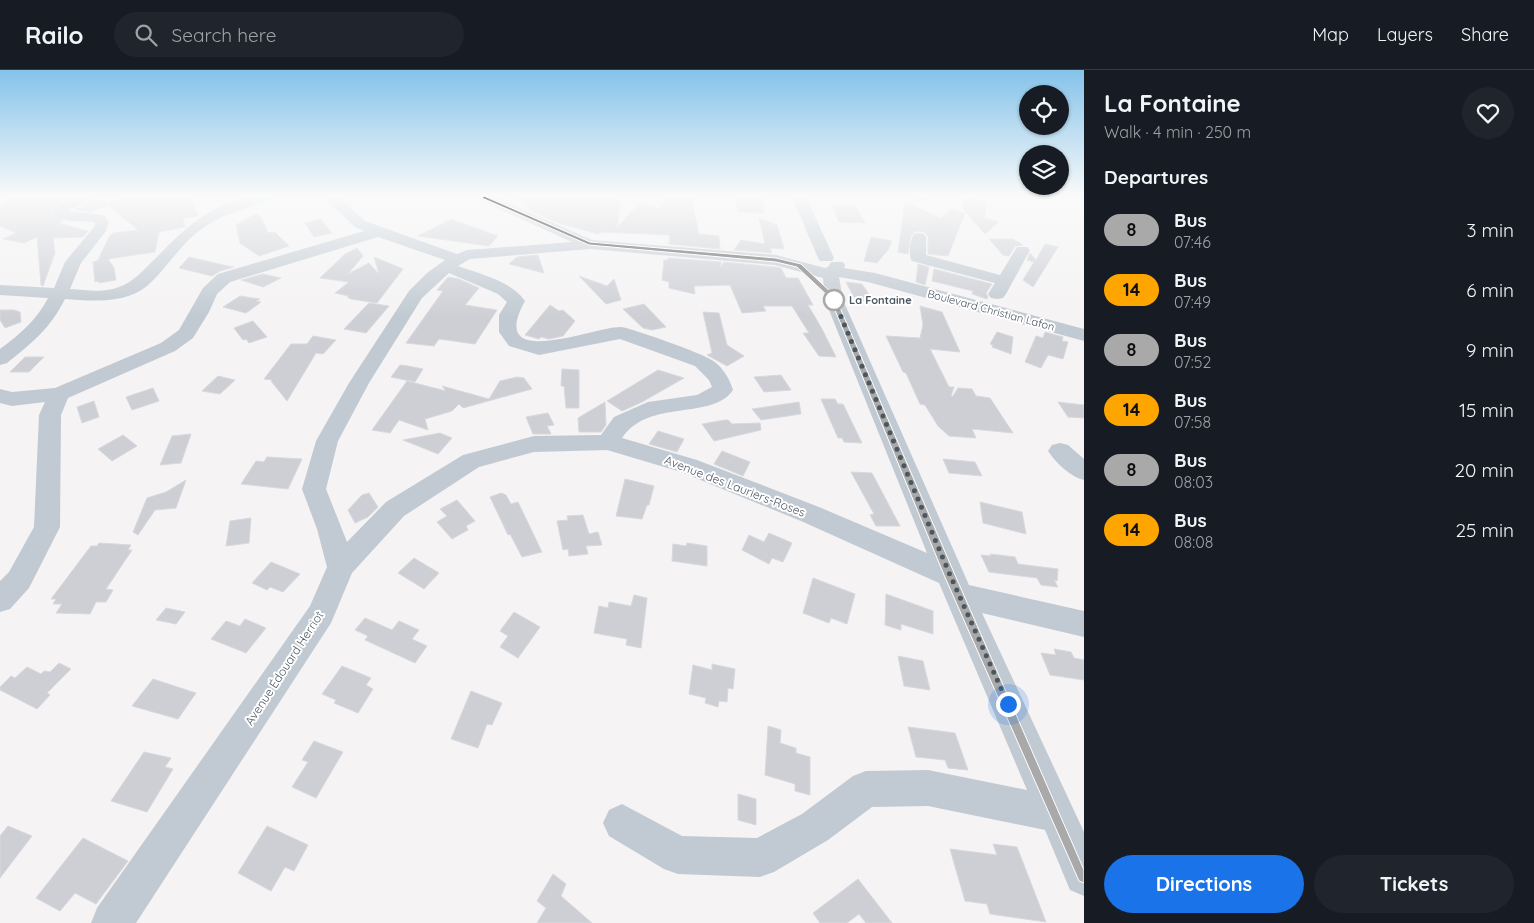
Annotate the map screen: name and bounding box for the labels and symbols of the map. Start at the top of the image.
street label: Boulevard Christian Lafon [926,286,1056,334]
marker: La Fontaine [823,289,845,311]
place label: La Fontaine [849,293,912,307]
street label: Avenue des Lauriers-Roses [662,452,808,520]
street label: Avenue Édouard Herriot [241,608,327,728]
your location [996,692,1021,717]

